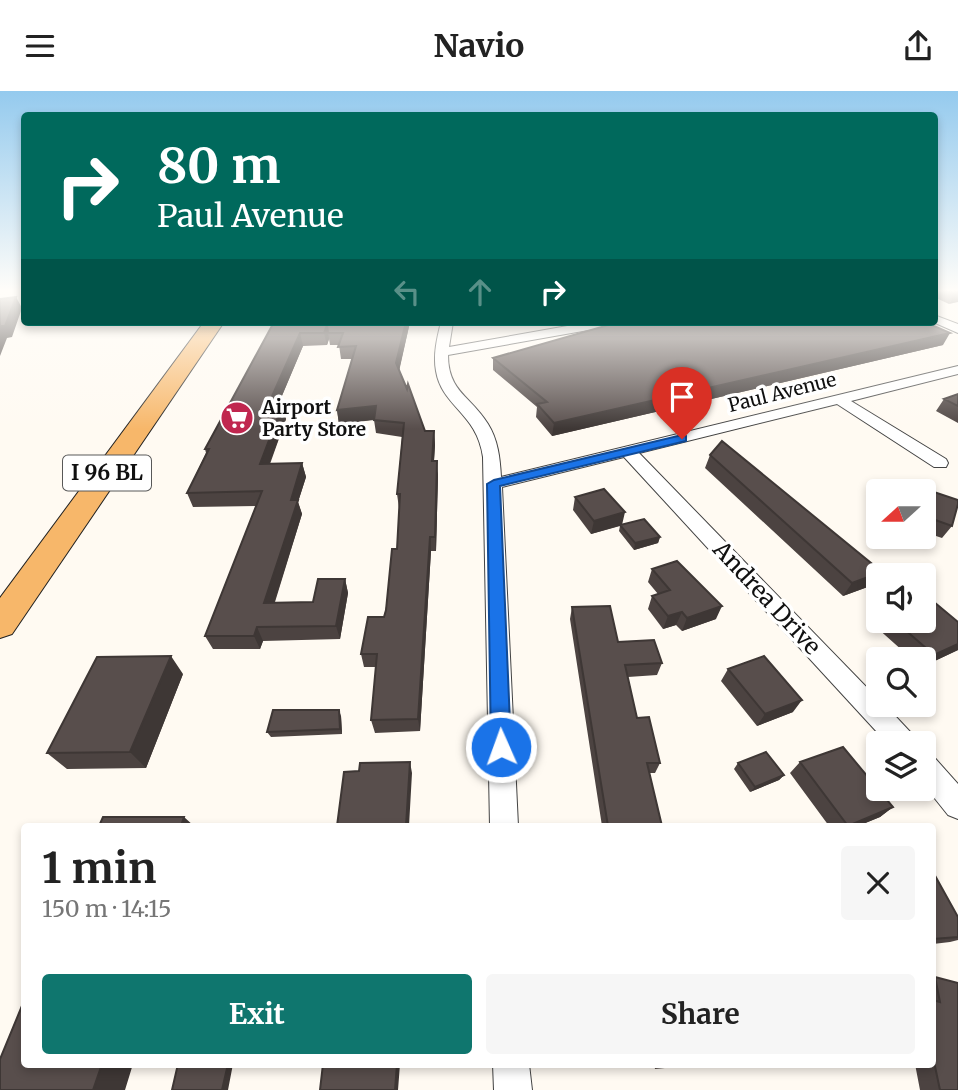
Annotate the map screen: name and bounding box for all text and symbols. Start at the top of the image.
text: Navio [434,26,524,66]
icon: menu [21,27,59,65]
icon: share [899,27,937,65]
text: 80 m [157,135,280,196]
icon: right [42,140,133,231]
text: Paul Avenue [157,196,344,236]
icon: left [388,273,426,311]
icon: ahead [461,273,499,311]
icon: right [534,273,572,311]
pin [652,367,712,439]
street label: Paul Avenue [725,367,839,417]
icon: arrive [663,378,701,416]
place label: Airport Party Store [261,395,366,441]
supermarket icon: Airport Party Store [218,399,256,437]
road number: I 96 BL [63,455,151,491]
north arrow [866,479,936,549]
map controls [866,479,936,801]
street label: Andrea Drive [707,534,827,660]
button: sound [866,563,936,633]
button: search [866,647,936,717]
position arrow [464,710,538,784]
button: layers [866,731,936,801]
text: 1 min [42,842,156,894]
button: close [841,846,915,920]
text: 150 m · 14:15 [42,894,171,923]
button: Exit [42,974,472,1054]
button: Share [486,974,915,1054]

